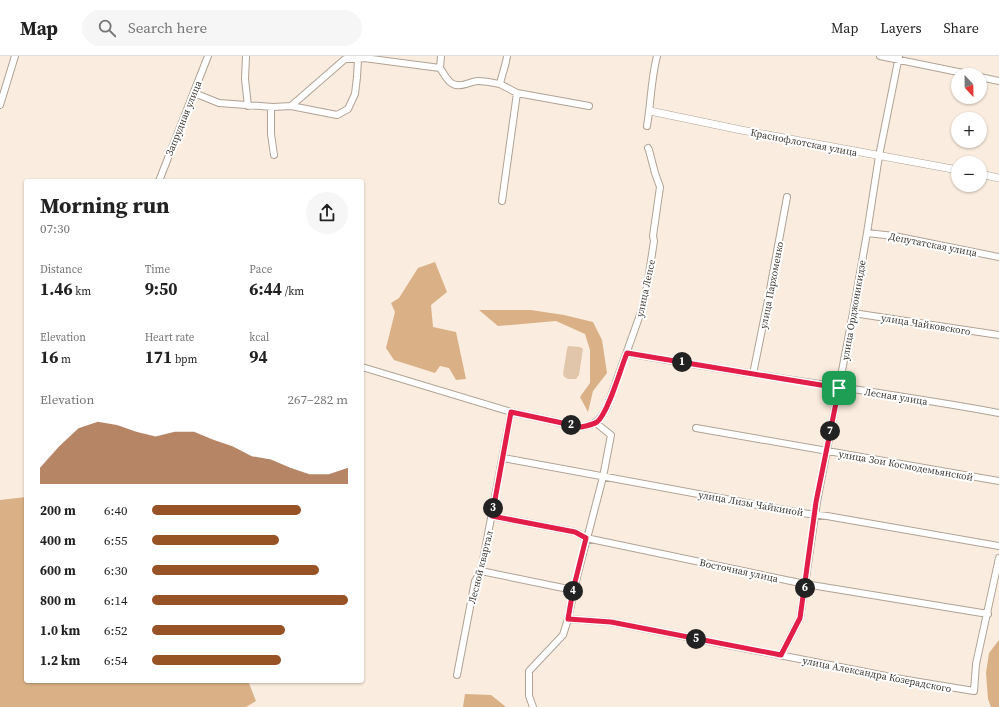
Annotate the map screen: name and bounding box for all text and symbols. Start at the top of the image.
search box [82,10,362,46]
text: Map [20,15,58,41]
icon: search [96,17,118,39]
text: Search here [128,17,207,38]
text: Map [831,18,858,38]
text: Layers [880,18,922,38]
text: Share [944,18,979,38]
north arrow [951,68,987,104]
map controls [951,68,987,192]
street label: Запрудная улица [162,78,205,158]
button: + [951,112,987,148]
street label: Краснофлотская улица [749,126,859,159]
button: − [951,156,987,192]
text: Morning run [40,190,170,220]
button: share [306,192,348,234]
text: 07:30 [40,220,70,237]
street label: Депутатская улица [888,230,979,260]
street label: улица Пархоменко [757,240,786,330]
street label: улица Лепсе [633,258,658,318]
street label: улица Орджоникидзе [838,259,869,361]
text: Distance [40,262,83,277]
text: Time [145,262,170,277]
text: Pace [249,262,272,277]
text: 1.46 [40,277,73,301]
text: 9:50 [145,277,177,301]
text: 6:44 [249,277,282,301]
text: km [73,284,91,299]
text: /km [282,284,304,299]
street label: улица Чайковского [880,311,972,338]
text: Elevation [40,330,86,345]
text: Heart rate [145,330,194,345]
text: kcal [249,330,269,345]
text: 16 [40,345,58,369]
text: 171 [145,345,172,369]
text: 94 [249,345,268,369]
text: m [58,352,71,367]
text: bpm [172,352,197,367]
pin: 1 [672,352,692,372]
text: 1 [679,354,685,369]
pin [822,371,856,405]
icon: arrive [828,377,850,399]
street label: Лесная улица [863,385,929,408]
text: Elevation [40,391,94,408]
text: 267–282 m [288,391,348,408]
pin: 2 [561,415,581,435]
text: 2 [568,417,574,432]
pin: 7 [820,421,840,441]
text: 7 [827,423,833,438]
street label: улица Зои Космодемьянской [838,447,975,484]
street label: улица Лизы Чайкиной [697,488,805,519]
pin: 3 [483,498,503,518]
text: 3 [490,500,496,515]
text: 200 m [40,502,76,519]
text: 6:40 [104,502,127,519]
street label: Лесной квартал [465,529,496,605]
text: 400 m [40,532,76,549]
text: 6:55 [104,532,127,549]
street label: Восточная улица [698,556,780,585]
text: 600 m [40,562,76,579]
text: 6:30 [104,562,127,579]
pin: 6 [795,578,815,598]
text: 6 [802,580,808,595]
pin: 4 [563,581,583,601]
text: 4 [570,583,576,598]
text: 800 m [40,592,76,609]
text: 6:14 [104,592,127,609]
text: 1.0 km [40,622,80,639]
text: 6:52 [104,622,127,639]
pin: 5 [686,629,706,649]
text: 5 [693,631,699,646]
text: 1.2 km [40,652,80,669]
text: 6:54 [104,652,127,669]
street label: улица Александра Козерадского [801,654,953,695]

